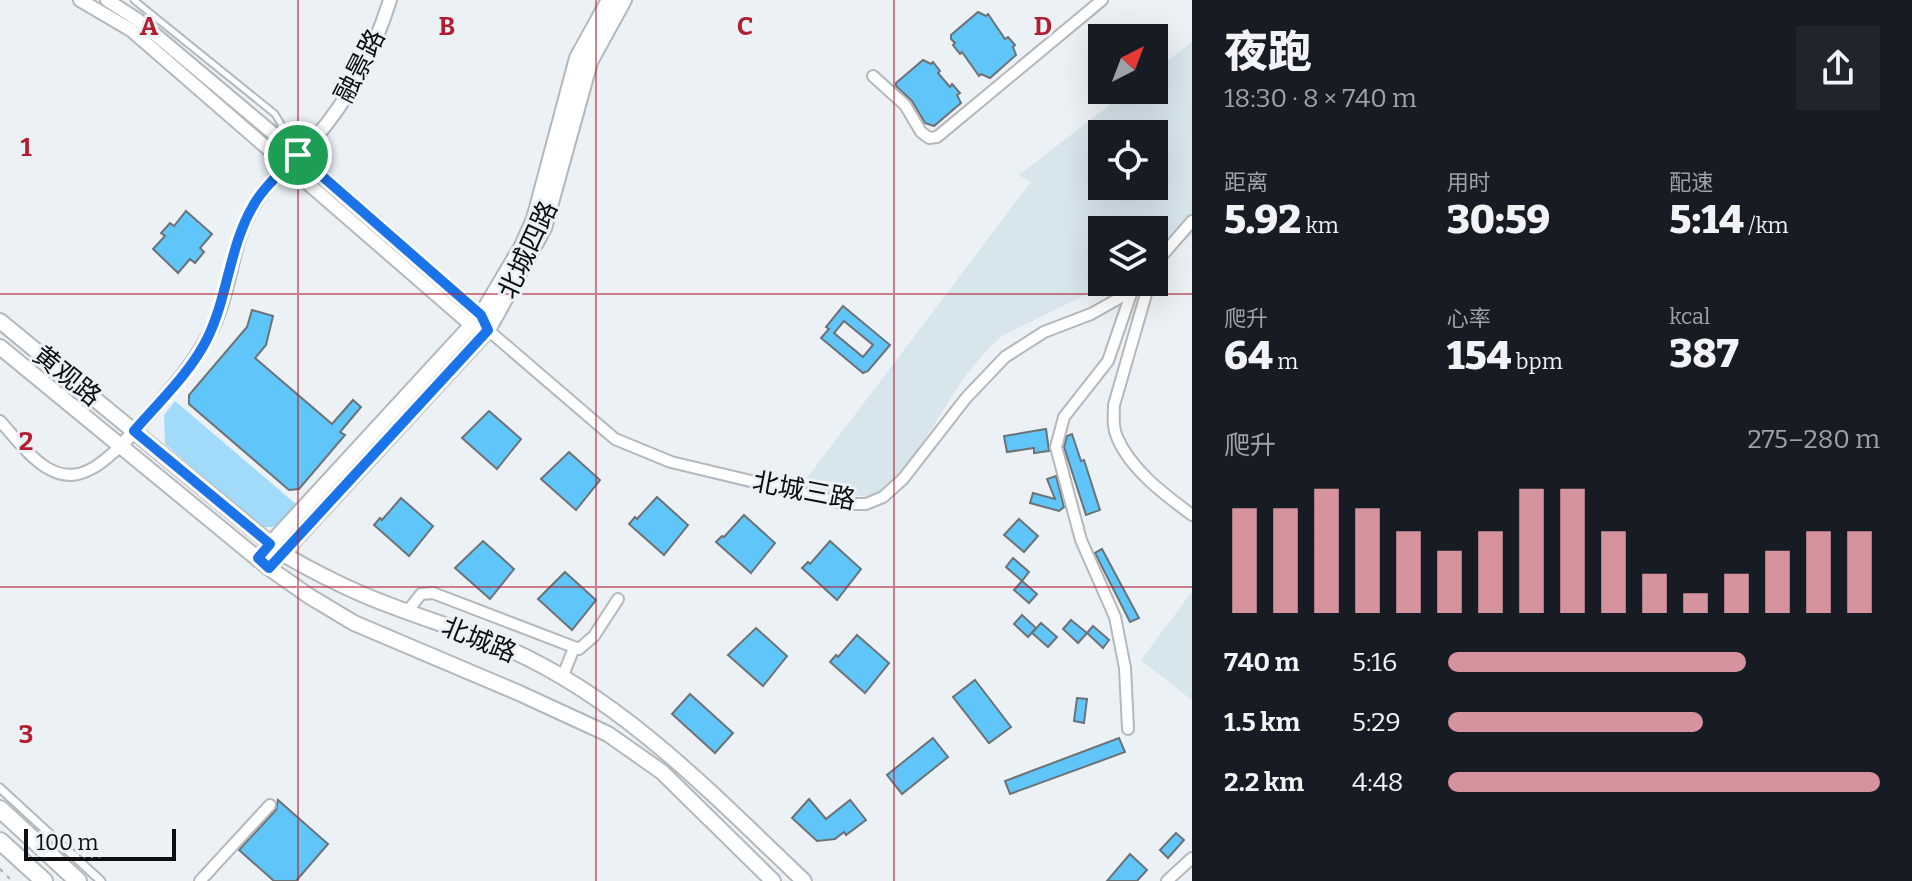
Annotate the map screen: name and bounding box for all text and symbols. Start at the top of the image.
text: A [140,11,159,42]
text: B [439,11,455,42]
text: C [737,11,753,42]
text: D [1034,11,1052,42]
street label: 融景路 [328,24,392,108]
north arrow [1088,24,1168,104]
map controls [1088,24,1168,296]
text: 夜跑 [1224,26,1312,79]
button: share [1796,26,1880,110]
text: 18:30 · 8 × 740 m [1224,83,1417,114]
button: locate [1088,120,1168,200]
pin [264,121,332,189]
text: 1 [20,132,32,163]
icon: arrive [276,133,320,177]
text: 距离 [1224,169,1268,196]
text: 用时 [1447,169,1491,196]
text: 配速 [1669,169,1713,196]
street label: 北城四路 [492,196,564,304]
text: 5.92 [1224,196,1301,244]
text: 30:59 [1447,196,1550,244]
text: 5:14 [1669,196,1744,244]
text: km [1301,212,1339,239]
text: /km [1744,212,1789,239]
button: layers [1088,216,1168,296]
text: kcal [1669,303,1710,330]
text: 爬升 [1224,305,1268,332]
text: 心率 [1447,305,1491,332]
text: 387 [1669,330,1739,378]
text: 64 [1224,332,1273,380]
text: 154 [1447,332,1511,380]
street label: 黄观路 [27,339,107,413]
text: m [1273,348,1298,375]
text: bpm [1511,348,1563,375]
text: 275–280 m [1748,424,1880,455]
text: 2 [19,426,33,457]
text: 爬升 [1224,430,1276,461]
street label: 北城三路 [750,466,858,516]
street label: 北城路 [437,611,521,669]
text: 740 m [1224,647,1299,678]
text: 5:16 [1352,647,1397,678]
text: 1.5 km [1224,707,1300,738]
text: 5:29 [1352,707,1401,738]
text: 3 [19,719,33,750]
text: 2.2 km [1224,767,1304,798]
text: 4:48 [1352,767,1403,798]
scale bar [24,825,176,861]
text: 100 m [36,829,99,856]

